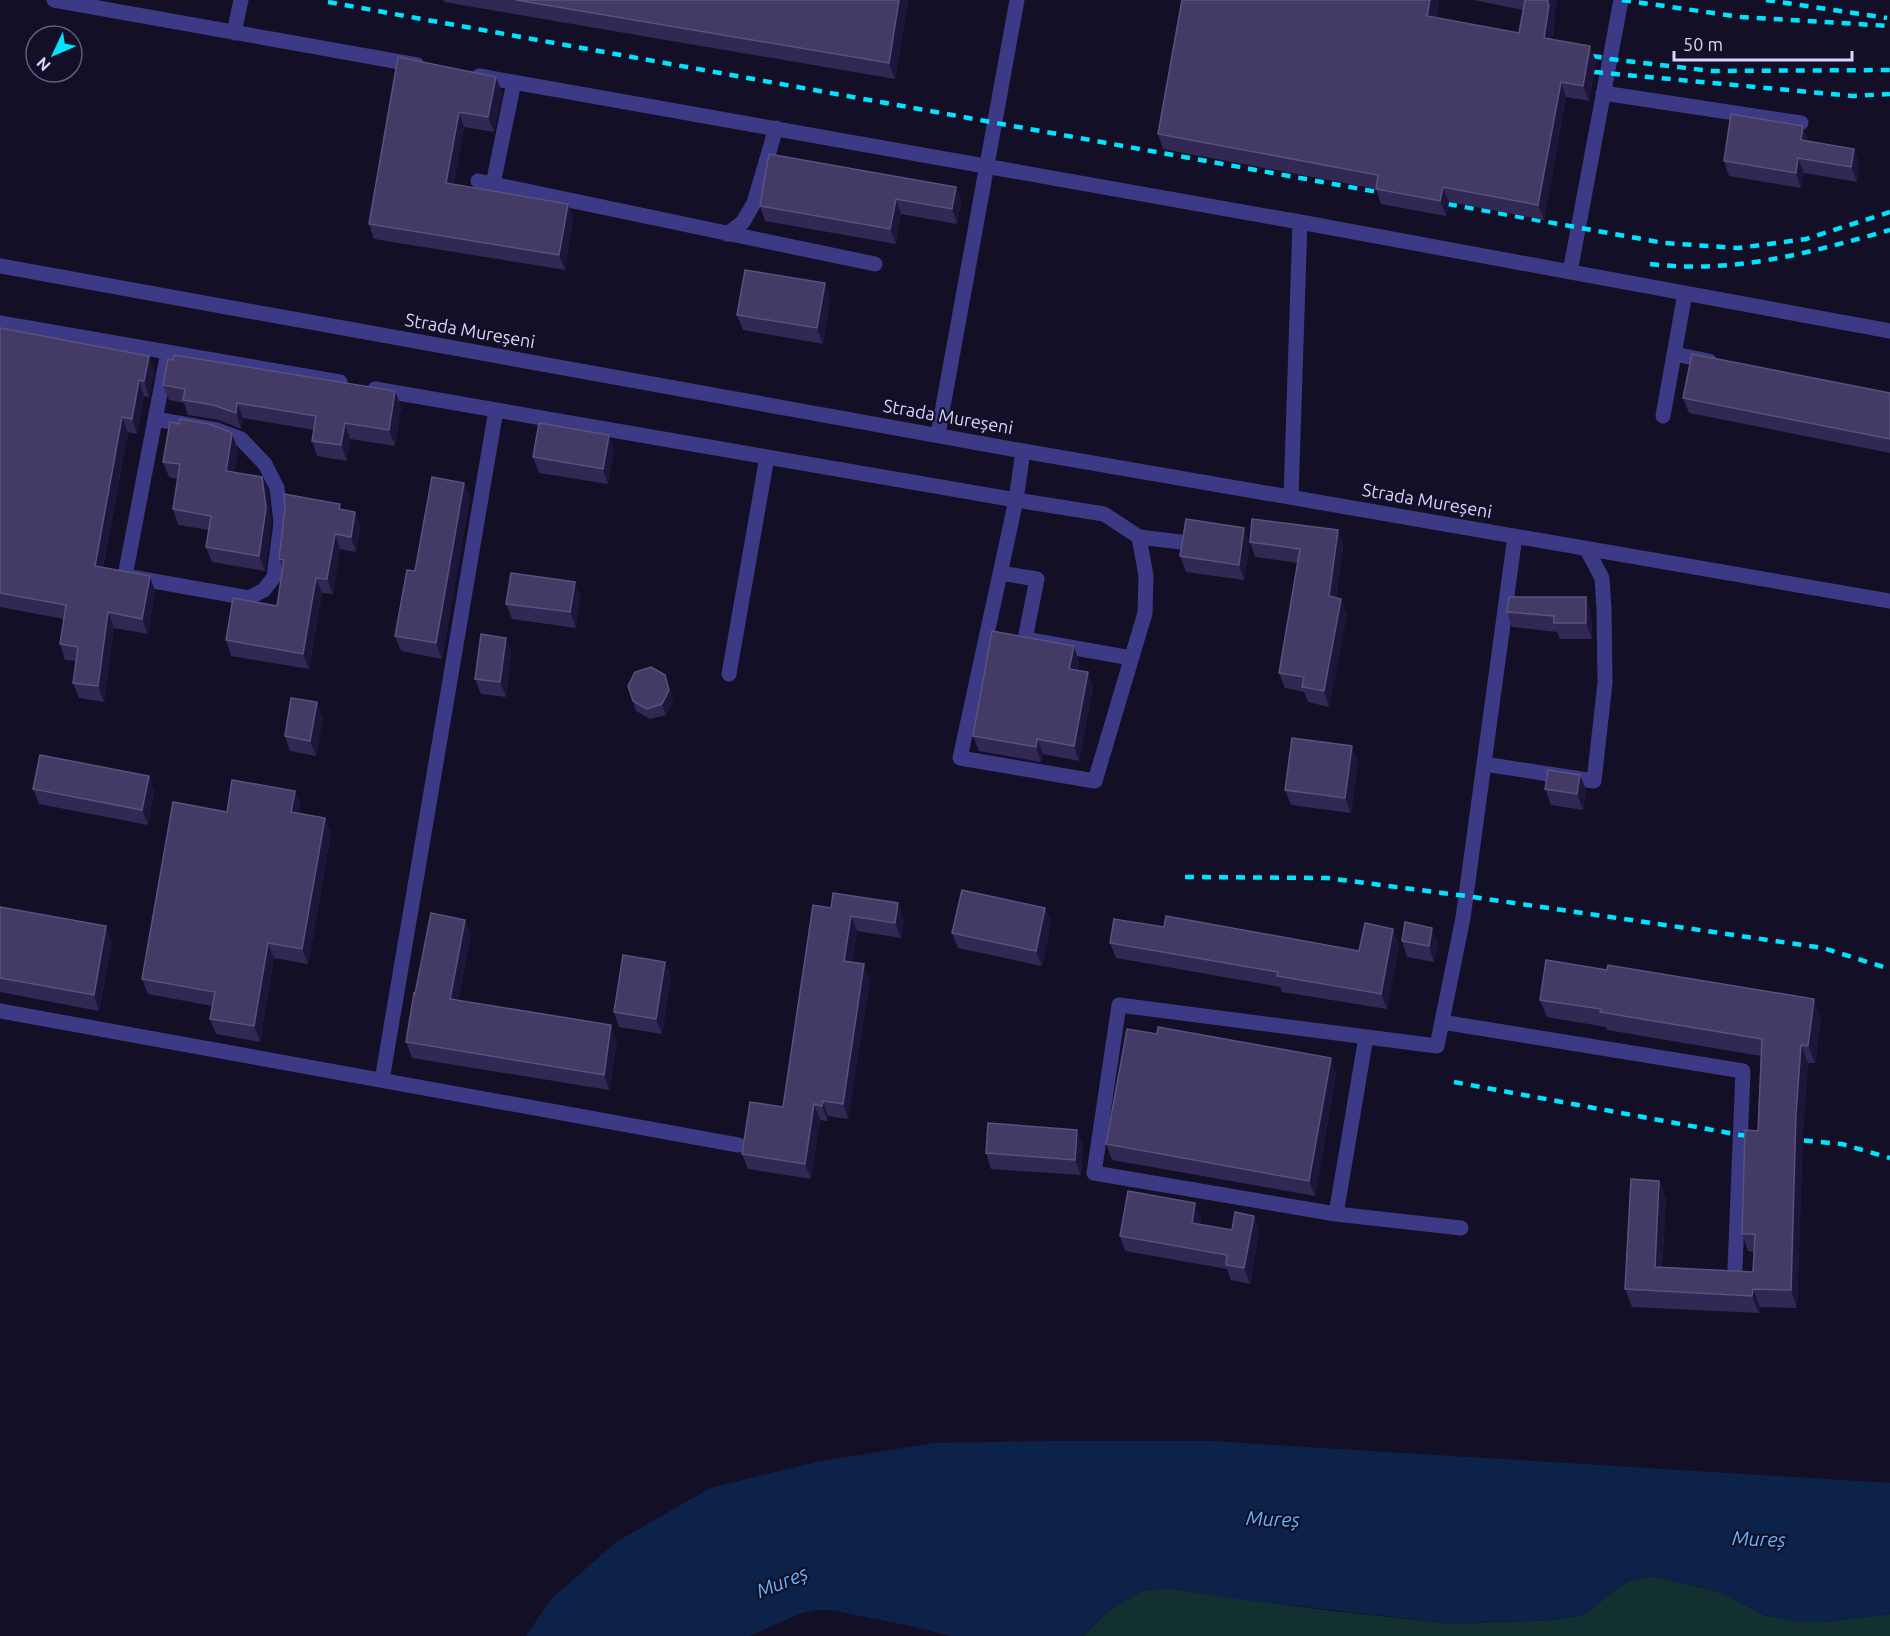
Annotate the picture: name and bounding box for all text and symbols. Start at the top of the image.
north arrow [24,24,84,84]
scale bar [1674,24,1852,62]
text: 50 m [1683,34,1723,54]
text: N [33,54,54,75]
street label: Strada Mureșeni [404,309,537,351]
street label: Strada Mureșeni [882,395,1015,437]
street label: Strada Mureșeni [1361,479,1494,521]
water label: Mureș [1246,1506,1301,1531]
water label: Mureș [1732,1526,1787,1551]
water label: Mureș [753,1561,812,1602]

